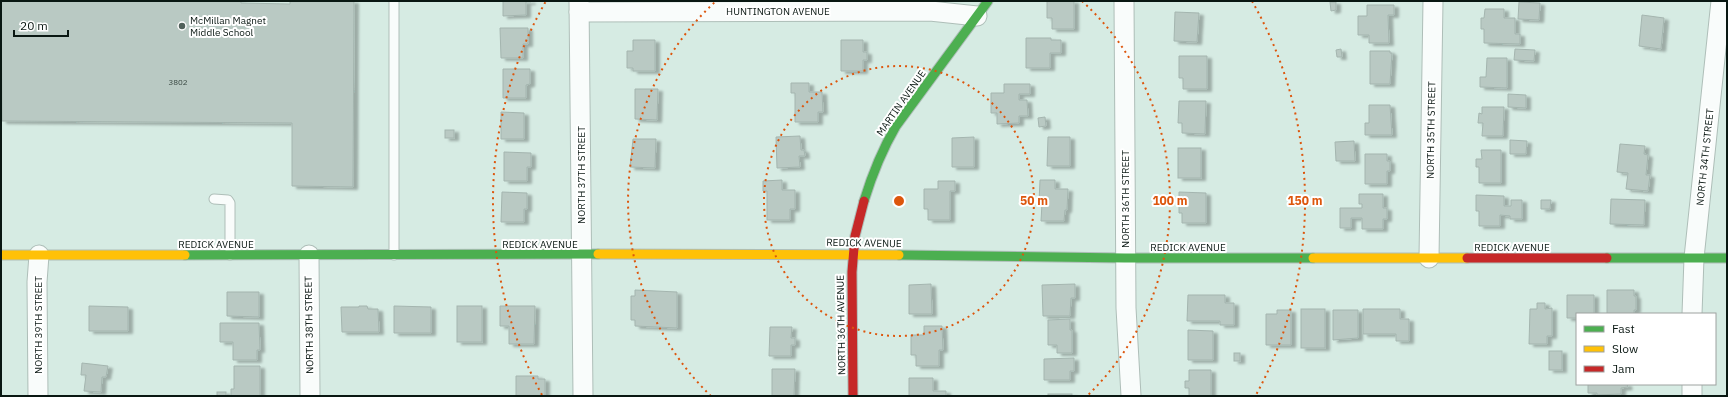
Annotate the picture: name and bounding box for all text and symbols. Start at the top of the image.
street label: HUNTINGTON AVENUE [726,5,830,18]
scale bar [14,12,68,38]
place label: McMillan Magnet Middle School [190,14,266,39]
text: 20 m [20,18,48,33]
marker: McMillan Magnet Middle School [177,21,187,31]
street label: MARTIN AVENUE [873,67,929,138]
house number: 3802 [168,77,188,87]
street label: NORTH 35TH STREET [1424,81,1438,179]
street label: NORTH 34TH STREET [1693,107,1717,206]
street label: NORTH 37TH STREET [575,126,588,224]
street label: NORTH 36TH STREET [1119,150,1132,248]
text: 50 m [1020,193,1048,208]
text: 100 m [1152,193,1188,208]
text: 150 m [1287,193,1323,208]
centre of rings [892,194,906,208]
street label: REDICK AVENUE [826,236,902,250]
street label: REDICK AVENUE [178,238,254,251]
street label: REDICK AVENUE [502,238,578,251]
street label: REDICK AVENUE [1150,241,1226,254]
street label: REDICK AVENUE [1474,241,1550,254]
street label: NORTH 36TH AVENUE [834,275,848,375]
street label: NORTH 39TH STREET [32,276,45,374]
street label: NORTH 38TH STREET [302,276,316,374]
legend [1576,313,1716,385]
text: Fast [1612,321,1635,336]
text: Slow [1612,341,1638,356]
text: Jam [1612,361,1635,376]

